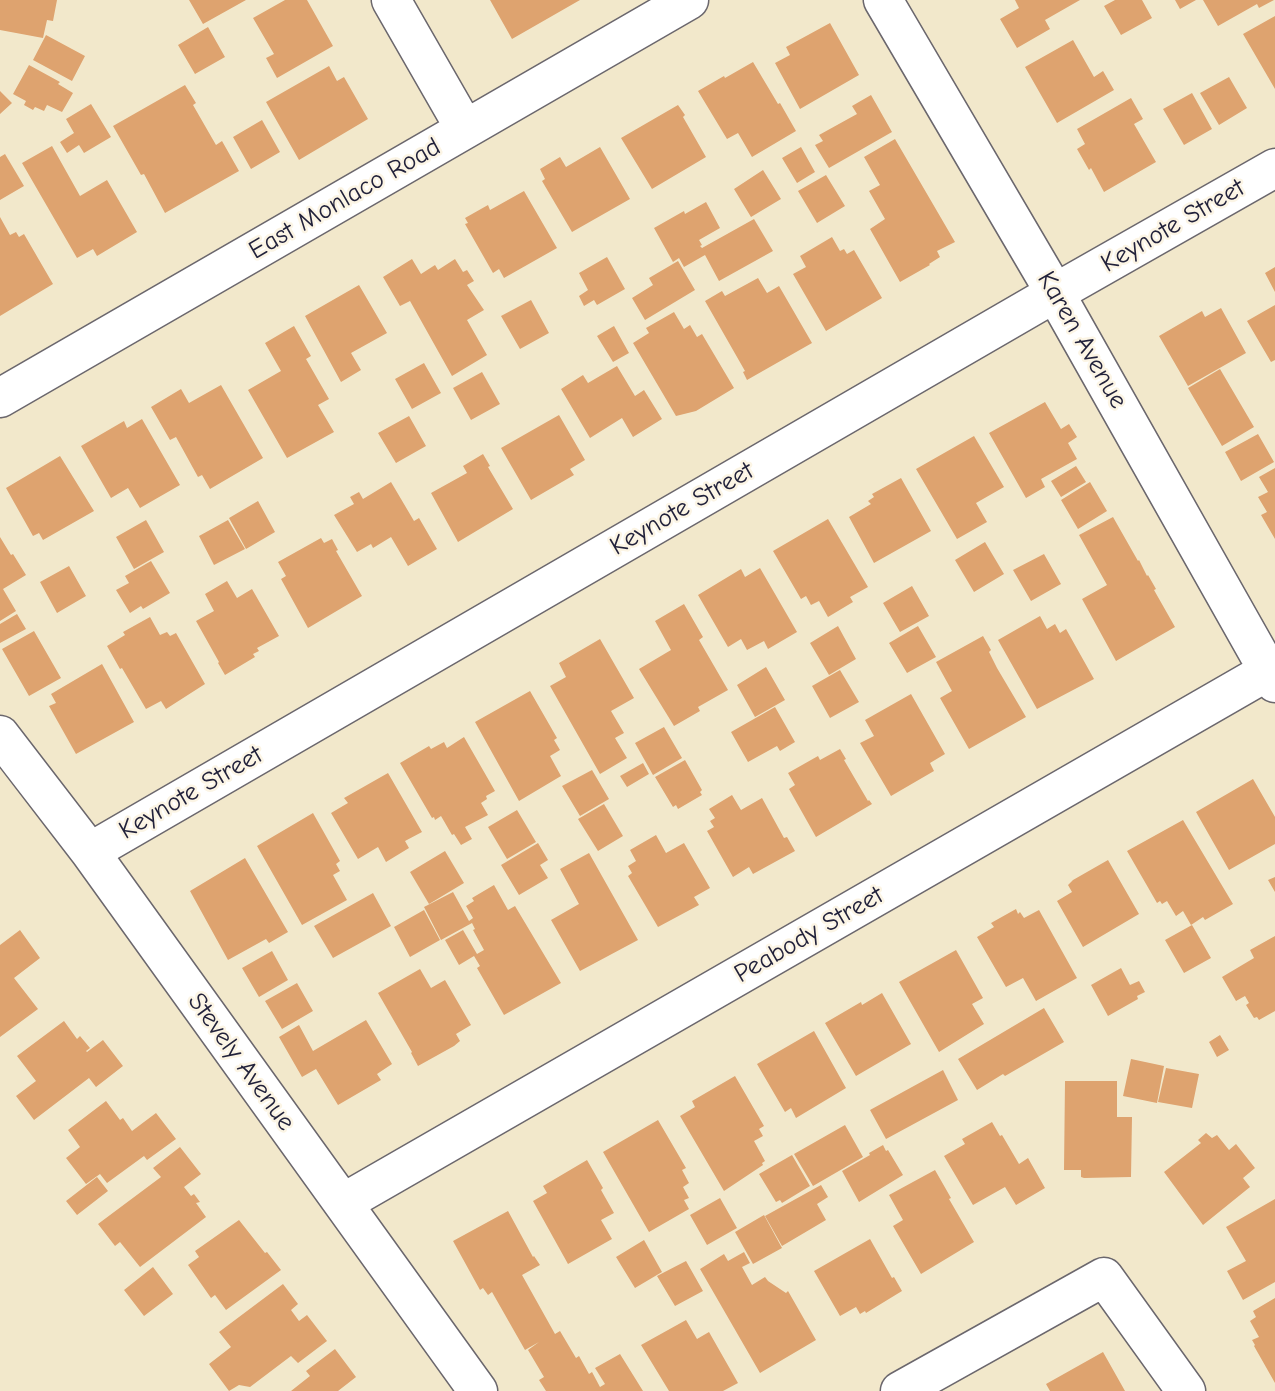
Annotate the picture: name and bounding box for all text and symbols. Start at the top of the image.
street label: East Monlaco Road [244,131,446,267]
street label: Keynote Street [1096,172,1250,280]
street label: Karen Avenue [1030,266,1134,414]
street label: Keynote Street [605,455,759,563]
street label: Keynote Street [114,739,268,847]
street label: Peabody Street [729,880,889,990]
street label: Stevely Avenue [181,987,301,1137]

